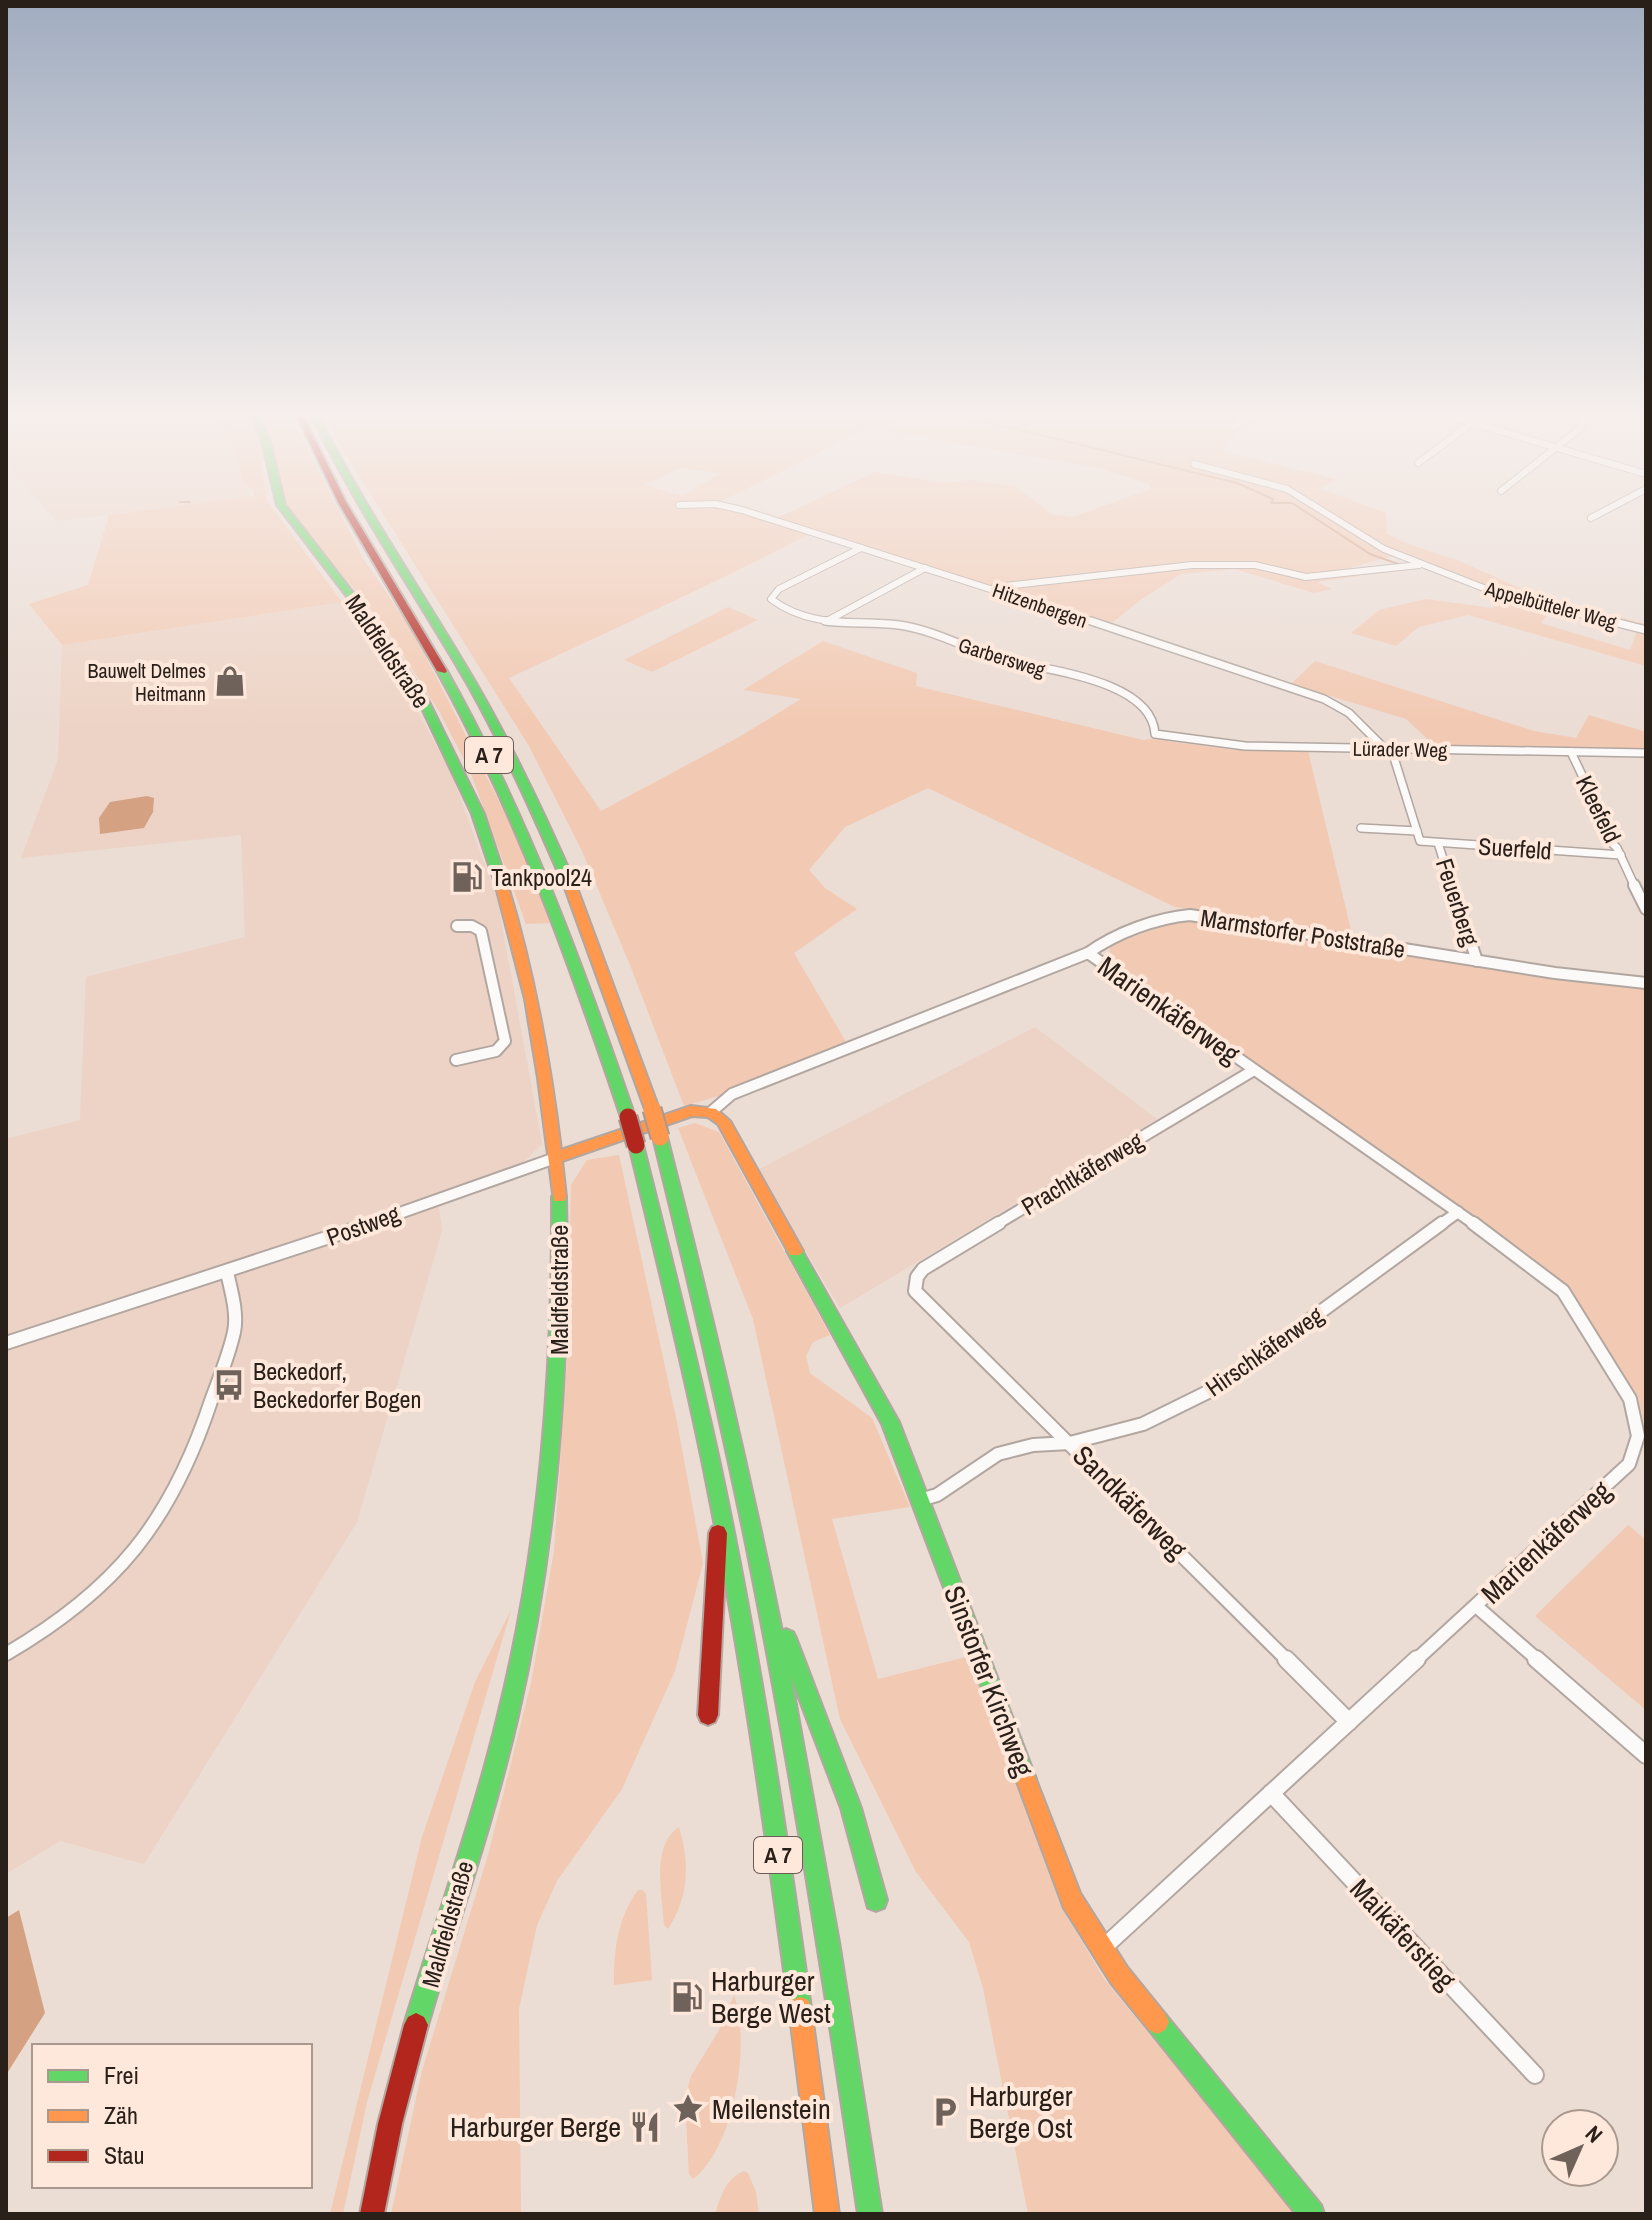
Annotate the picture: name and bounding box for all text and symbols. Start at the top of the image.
street label: Appelbütteler Weg [1482,574,1620,635]
street label: Hitzenbergen [989,576,1091,634]
street label: Maldfeldstraße [338,588,438,714]
street label: Garbersweg [955,631,1049,683]
place label: Bauwelt Delmes Heitmann [88,657,206,707]
shop icon: Bauwelt Delmes Heitmann [213,664,247,698]
street label: Lürader Weg [1353,735,1447,763]
road number: A 7 [465,737,513,773]
street label: Kleefeld [1569,770,1629,848]
street label: Suerfeld [1477,829,1553,867]
street label: Feuerberg [1429,854,1487,950]
fuel station icon: Tankpool24 [450,860,484,894]
place label: Tankpool24 [491,861,592,893]
street label: Marmstorfer Poststraße [1198,901,1408,965]
street label: Marienkäferweg [1091,947,1248,1073]
street label: Prachtkäferweg [1015,1124,1149,1222]
street label: Postweg [322,1197,404,1253]
street label: Maldfeldstraße [543,1225,575,1355]
street label: Hirschkäferweg [1199,1299,1329,1403]
place label: Beckedorf, Beckedorfer Bogen [253,1355,421,1415]
bus stop icon: Beckedorf, Beckedorfer Bogen [212,1368,246,1402]
street label: Sandkäferweg [1065,1437,1195,1567]
street label: Marienkäferweg [1473,1472,1619,1612]
street label: Sinstorfer Kirchweg [935,1580,1043,1782]
road number: A 7 [754,1837,802,1873]
street label: Maldfeldstraße [414,1857,480,1991]
street label: Maikäferstieg [1342,1870,1464,1998]
place label: Harburger Berge West [711,1962,831,2032]
fuel station icon: Harburger Berge West [670,1980,704,2014]
legend [32,2044,312,2188]
text: Frei [104,2059,139,2091]
place label: Harburger Berge Ost [969,2077,1073,2147]
place label: Meilenstein [712,2090,831,2128]
place icon: Meilenstein [671,2092,705,2126]
parking icon: Harburger Berge Ost [928,2095,962,2129]
text: Zäh [104,2099,138,2131]
place label: Harburger Berge [450,2108,621,2146]
north arrow [1540,2108,1620,2188]
restaurant icon: Harburger Berge [628,2110,662,2144]
text: N [1579,2119,1609,2149]
text: Stau [104,2139,145,2171]

